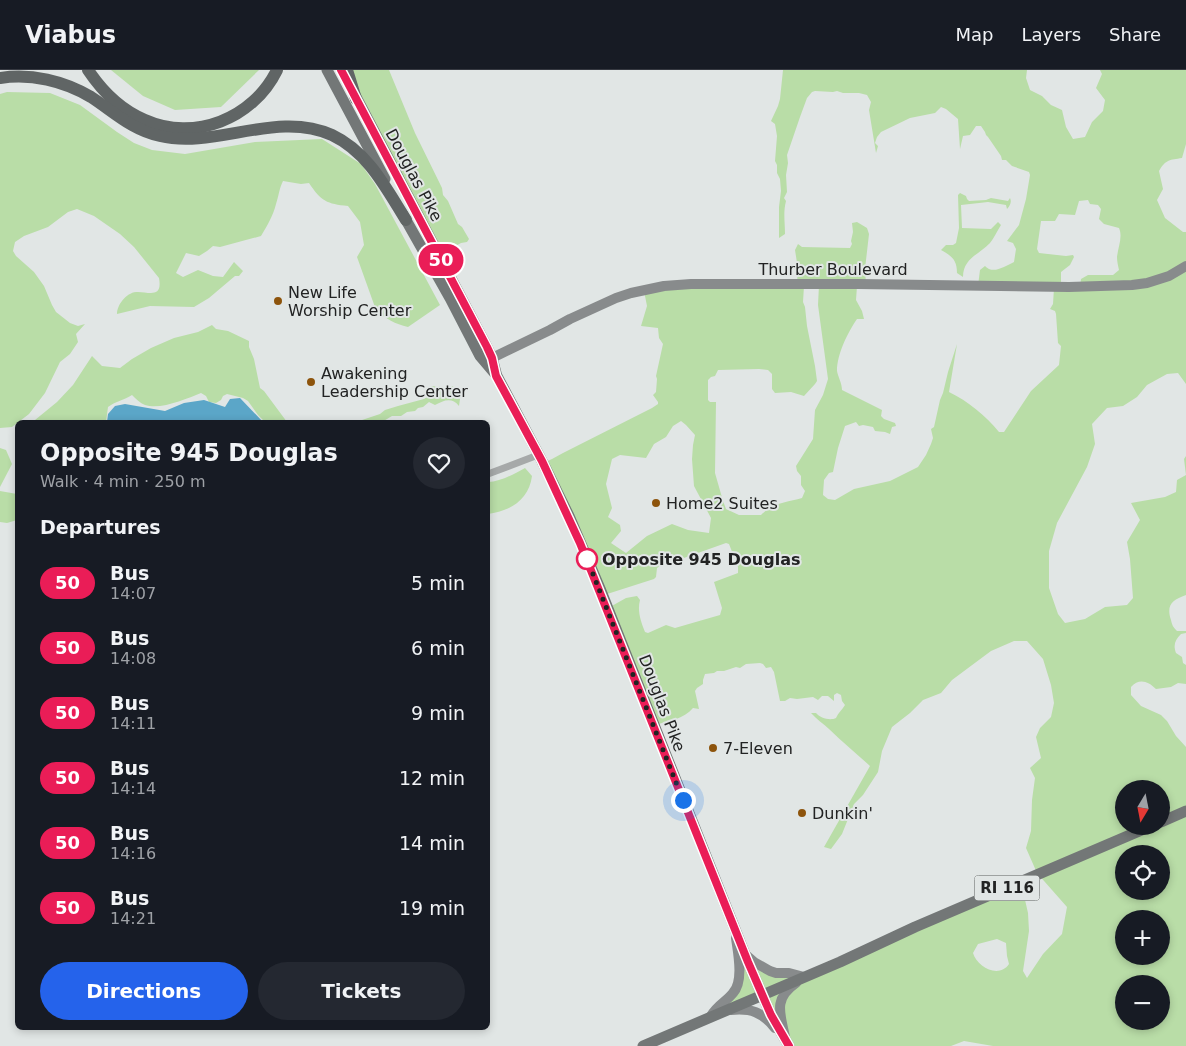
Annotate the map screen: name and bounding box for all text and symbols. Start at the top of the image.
text: Viabus [25,21,116,49]
text: Map [955,24,993,45]
text: Layers [1021,24,1081,45]
text: Share [1109,24,1161,45]
street label: Douglas Pike [382,125,446,225]
line badge: 50 [418,244,464,276]
text: 50 [428,249,454,270]
street label: Thurber Boulevard [757,260,908,279]
place label: New Life Worship Center [288,283,412,320]
marker: New Life Worship Center [272,295,284,307]
place label: Awakening Leadership Center [321,364,468,401]
marker: Awakening Leadership Center [305,376,317,388]
button: heart [413,437,465,489]
text: Opposite 945 Douglas [40,439,338,467]
text: Walk · 4 min · 250 m [40,472,205,491]
place label: Home2 Suites [666,494,778,513]
marker: Home2 Suites [650,497,662,509]
text: Departures [40,516,161,538]
marker: Opposite 945 Douglas [576,548,598,570]
place label: Opposite 945 Douglas [602,550,800,569]
text: Bus [110,562,149,584]
text: 50 [55,572,80,593]
text: 5 min [411,572,465,594]
text: 14:07 [110,584,156,603]
text: Bus [110,627,149,649]
text: 50 [55,637,80,658]
text: 6 min [411,637,465,659]
text: 14:08 [110,649,156,668]
street label: Douglas Pike [635,652,689,754]
text: Bus [110,692,149,714]
text: 50 [55,702,80,723]
text: 9 min [411,702,465,724]
text: 14:11 [110,714,156,733]
place label: 7-Eleven [723,739,793,758]
marker: 7-Eleven [707,742,719,754]
text: Bus [110,757,149,779]
text: 50 [55,767,80,788]
text: 12 min [399,767,465,789]
text: 14:14 [110,779,156,798]
north arrow [1115,780,1170,835]
map controls [1115,780,1170,1030]
your location [671,788,696,813]
place label: Dunkin' [812,804,873,823]
marker: Dunkin' [796,807,808,819]
text: Bus [110,822,149,844]
text: 50 [55,832,80,853]
text: 14 min [399,832,465,854]
text: 14:16 [110,844,156,863]
button: locate [1115,845,1170,900]
road number: RI 116 [974,876,1040,900]
text: Bus [110,887,149,909]
text: 50 [55,897,80,918]
text: 19 min [399,897,465,919]
text: 14:21 [110,909,156,928]
button: + [1115,910,1170,965]
button: Directions [40,962,248,1020]
button: Tickets [258,962,465,1020]
button: − [1115,975,1170,1030]

